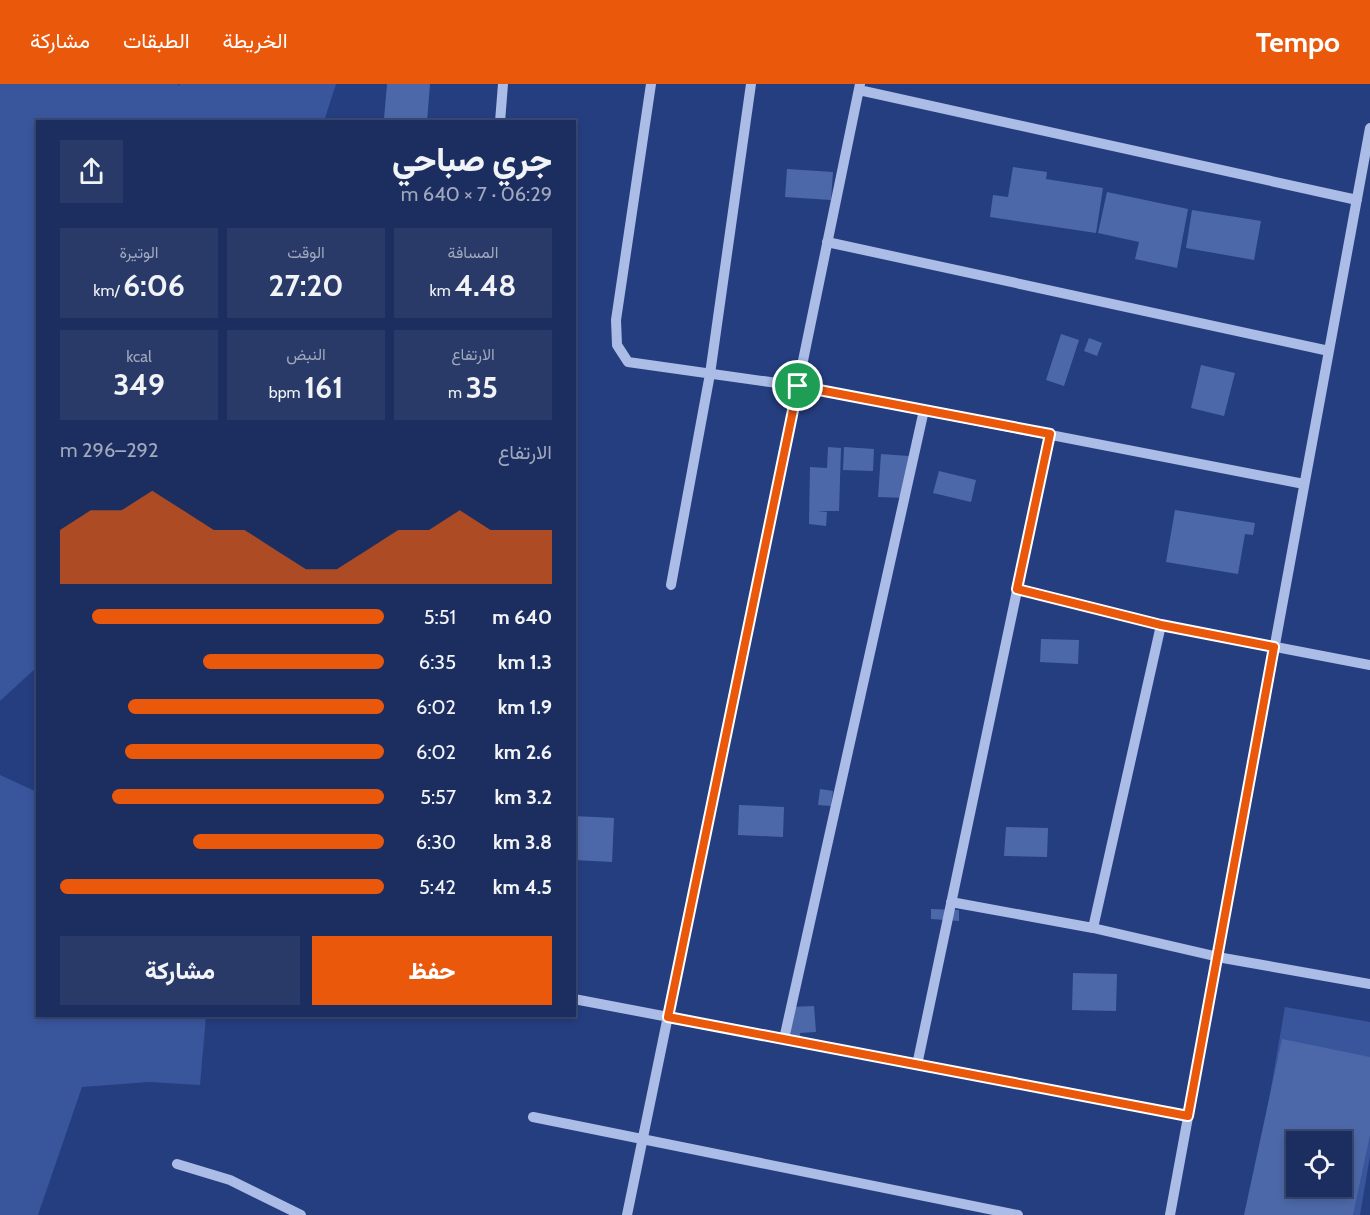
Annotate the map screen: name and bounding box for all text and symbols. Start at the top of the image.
text: Tempo [1256,25,1340,59]
text: مشاركة [30,28,90,53]
text: الطبقات [123,28,190,53]
text: الخريطة [223,28,288,53]
text: جري صباحي [392,139,552,179]
button: share [60,140,123,203]
text: 06:29 · 7 × 640 m [401,182,552,206]
text: الوتيرة [119,243,159,262]
text: الوقت [287,243,325,262]
text: المسافة [448,243,498,262]
text: 6:06 [123,267,185,304]
text: 27:20 [269,267,343,304]
text: 4.48 [454,267,516,304]
text: /km [93,281,123,300]
text: km [430,281,454,300]
text: النبض [286,345,326,364]
text: الارتفاع [451,345,495,364]
text: kcal [126,347,152,366]
pin [772,360,823,411]
text: 349 [113,366,165,403]
text: 161 [304,369,343,406]
text: 35 [466,369,498,406]
icon: arrive [781,369,814,402]
text: bpm [269,383,304,402]
text: m [448,383,466,402]
text: 292–296 m [60,438,158,462]
text: الارتفاع [498,440,552,464]
text: 5:51 [424,605,456,629]
text: 640 m [492,605,552,629]
text: 6:35 [419,650,456,674]
text: 1.3 km [498,650,552,674]
text: 6:02 [416,695,456,719]
text: 1.9 km [498,695,552,719]
text: 6:02 [416,740,456,764]
text: 2.6 km [494,740,552,764]
text: 5:57 [420,785,456,809]
text: 3.2 km [495,785,552,809]
text: 6:30 [416,830,456,854]
text: 3.8 km [493,830,552,854]
text: 5:42 [419,875,456,899]
text: 4.5 km [493,875,552,899]
button: مشاركة [60,936,300,1005]
button: حفظ [312,936,552,1005]
map controls [1286,1131,1352,1197]
button: locate [1286,1131,1352,1197]

